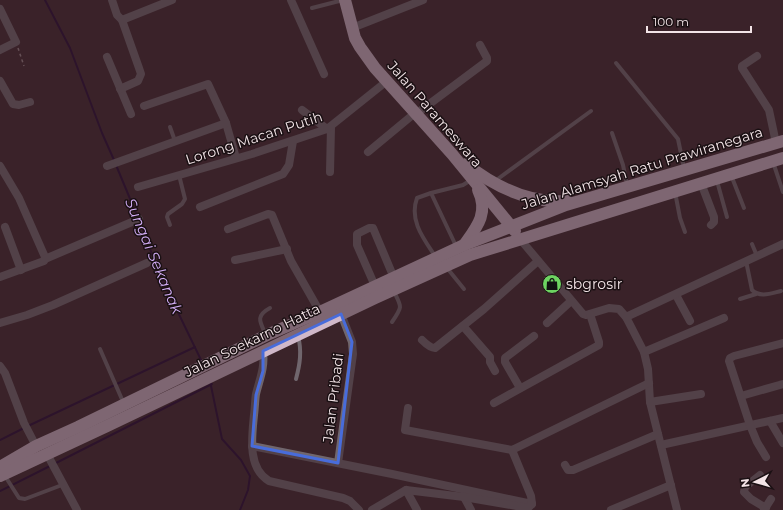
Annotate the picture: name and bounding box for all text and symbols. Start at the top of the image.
scale bar [647,8,751,34]
text: 100 m [653,14,689,29]
street label: Jalan Parameswara [383,56,486,171]
street label: Lorong Macan Putih [183,107,325,169]
street label: Jalan Alamsyah Ratu Prawiranegara [518,123,765,214]
water label: Sungai Sekanak [121,195,187,318]
shop icon: sbgrosir [541,273,563,295]
place label: sbgrosir [566,275,623,293]
street label: Jalan Soekarno Hatta [180,299,323,381]
street label: Jalan Pribadi [318,352,347,445]
north arrow [735,462,775,502]
text: N [738,478,752,488]

